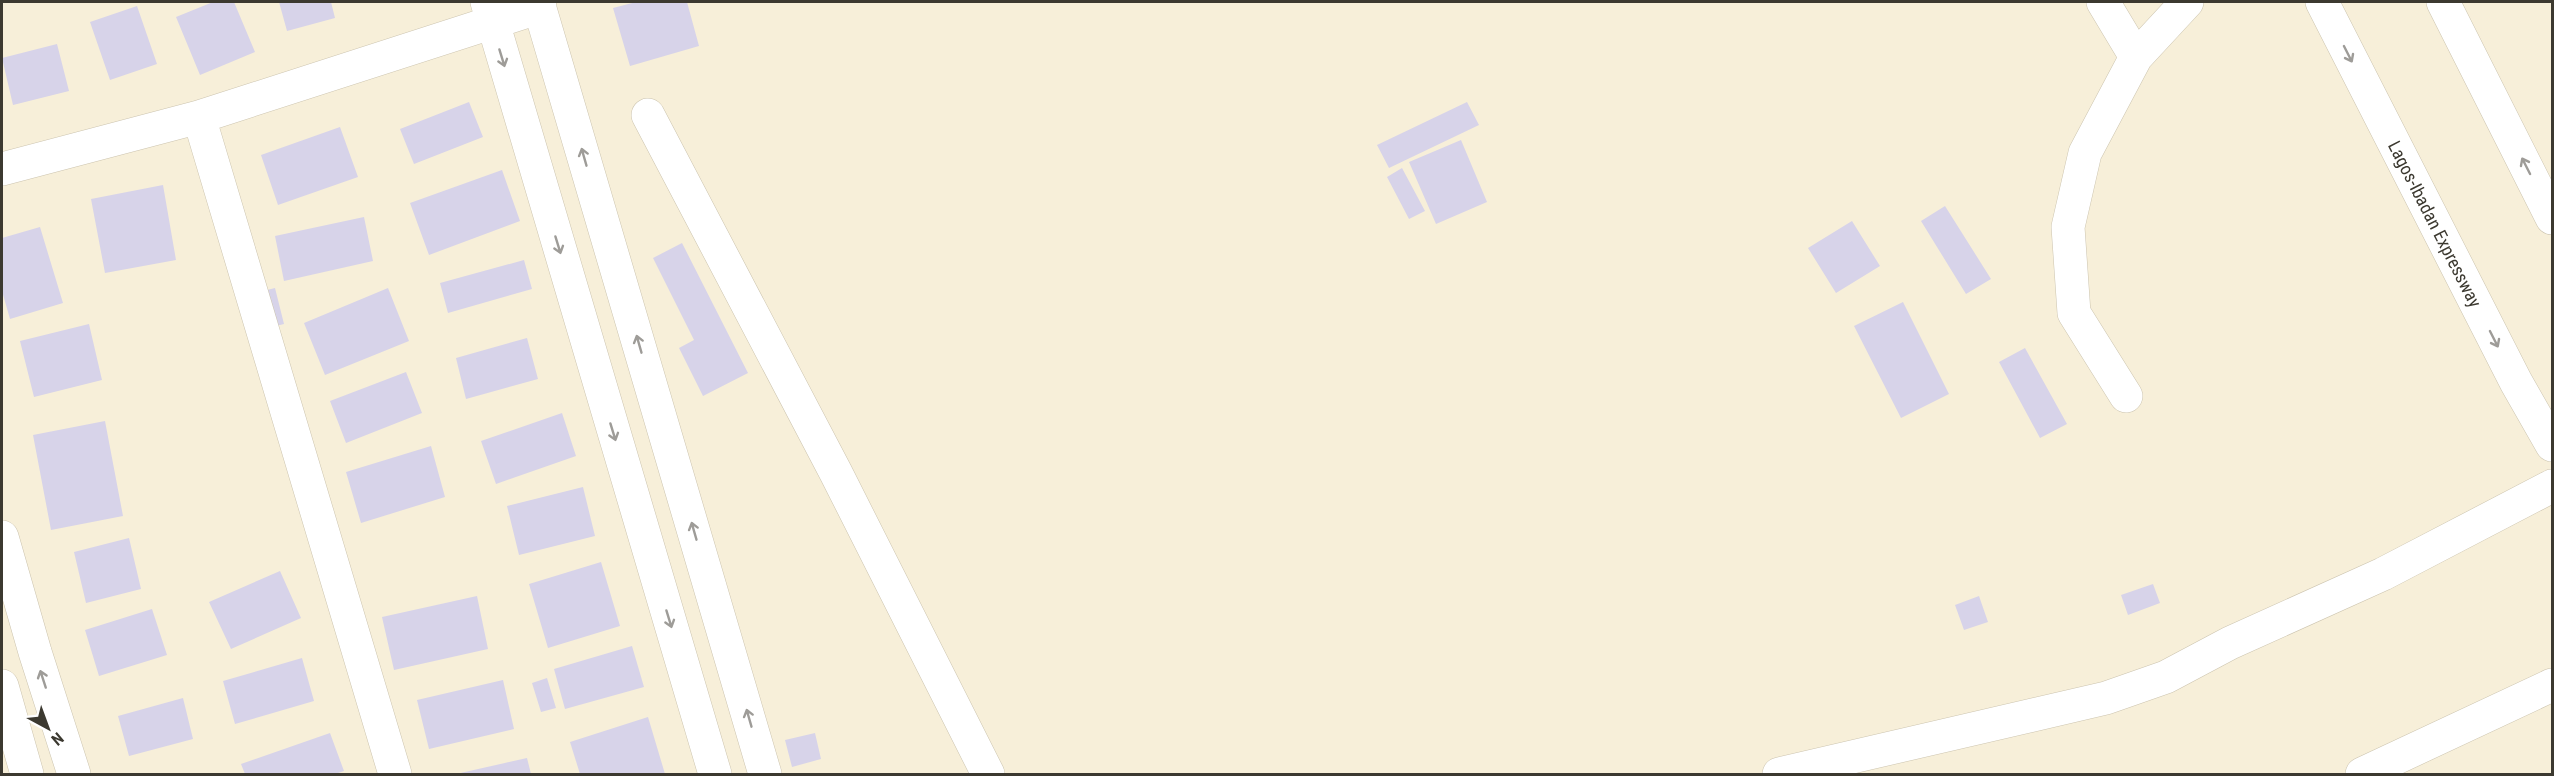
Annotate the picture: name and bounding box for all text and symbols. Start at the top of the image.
one-way arrow [2343,44,2354,62]
one-way arrow [497,48,508,67]
street label: Lagos-Ibadan Expressway [2384,137,2486,311]
one-way arrow [578,148,589,167]
one-way arrow [2520,157,2531,175]
one-way arrow [553,235,564,254]
one-way arrow [2489,330,2501,348]
one-way arrow [633,335,644,354]
one-way arrow [608,422,619,441]
one-way arrow [688,522,699,541]
one-way arrow [664,609,675,628]
one-way arrow [37,670,48,689]
north arrow [18,698,78,758]
one-way arrow [743,709,754,728]
text: N [48,729,67,749]

